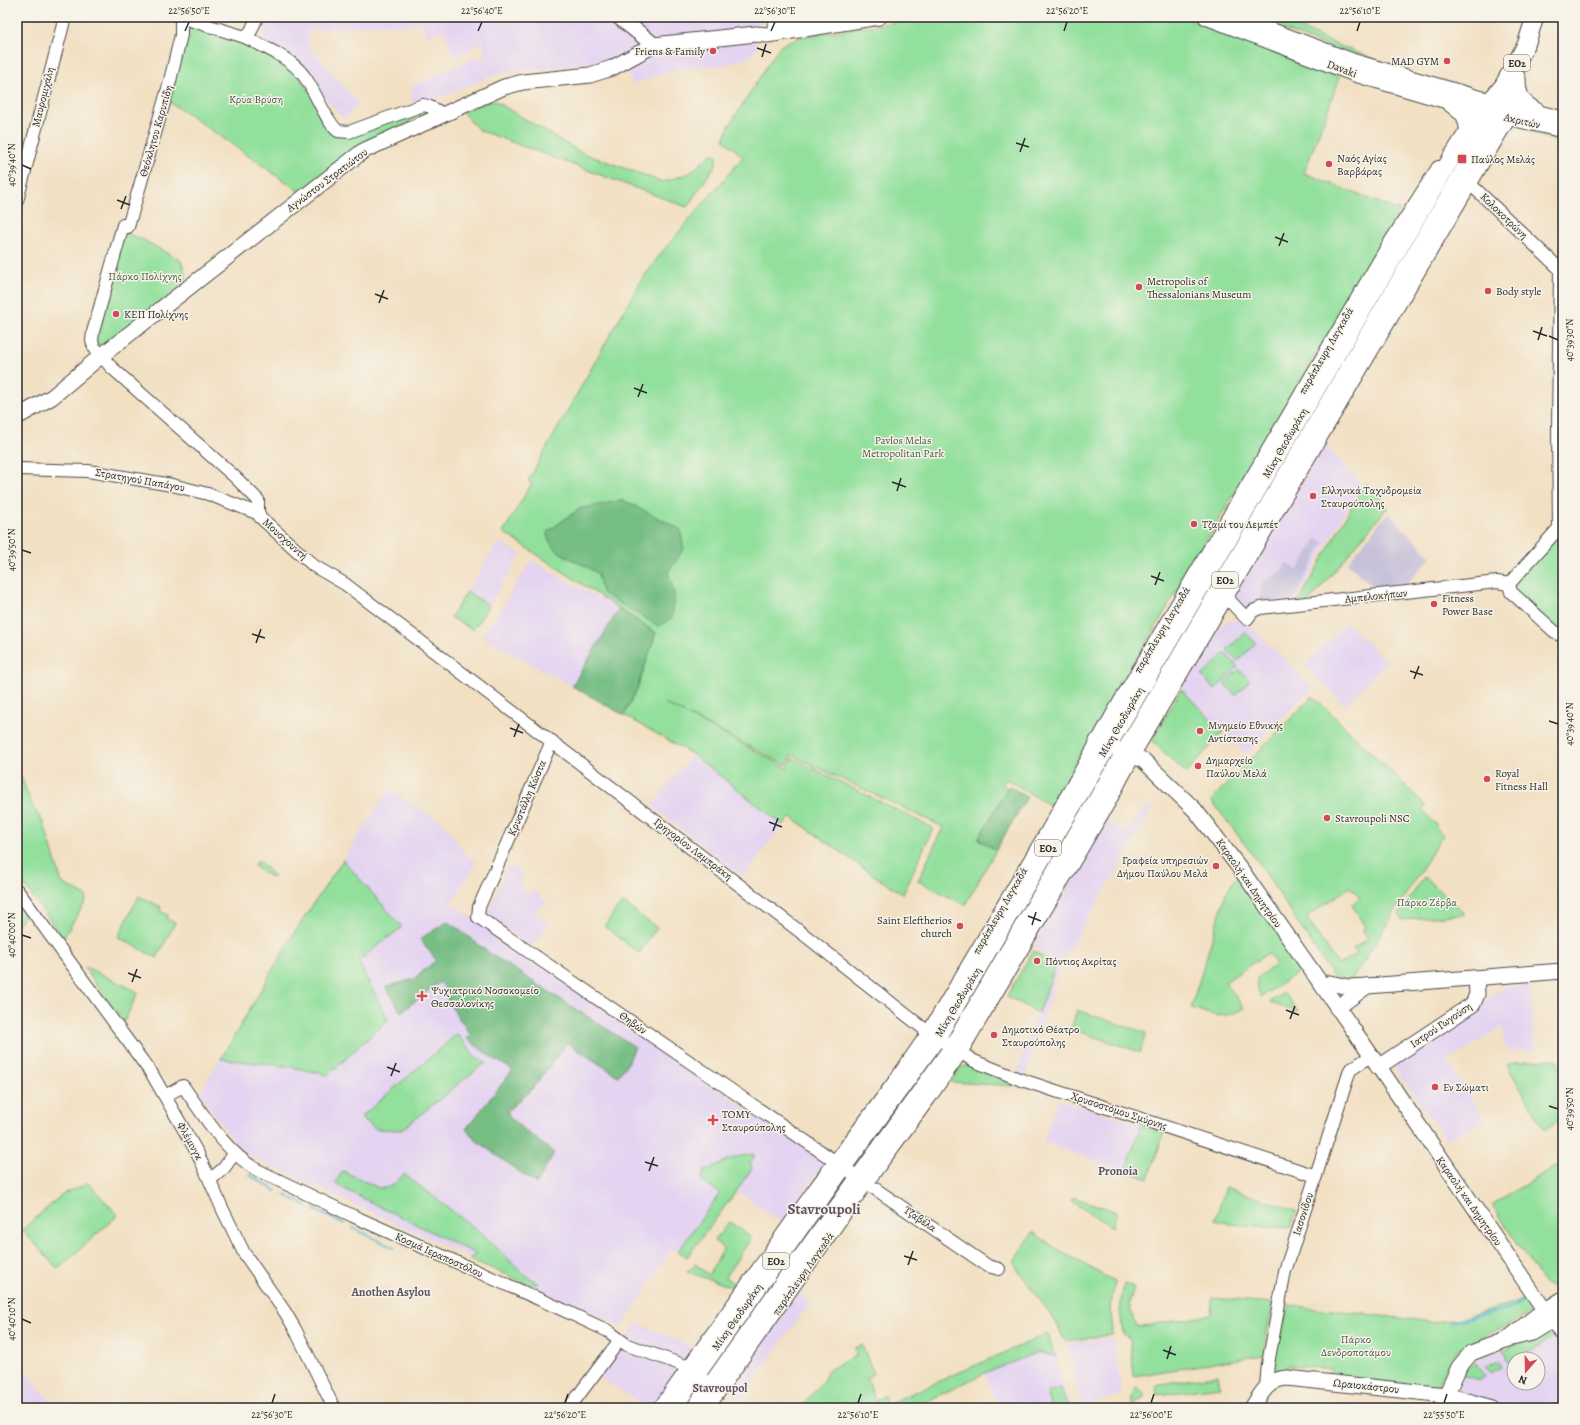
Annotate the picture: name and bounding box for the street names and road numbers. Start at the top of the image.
road number: ΕΟ2 [1504,55,1530,71]
street label: Davaki [1325,57,1359,81]
street label: Μαυρομιχάλη [28,65,58,129]
street label: Θεόκλητου Καρυπίδη [136,83,176,179]
street label: Ακριτών [1501,109,1542,133]
street label: Αγνώστου Στρατιώτου [283,145,371,216]
street label: Κολοκοτρώνη [1477,189,1531,243]
street label: παράπλευρη Λαγκαδά [1295,305,1357,397]
street label: Μίκη Θεοδωράκη [1259,405,1311,481]
street label: Στρατηγού Παπάγου [94,465,186,495]
street label: Μουσχουντή [259,515,311,563]
road number: ΕΟ2 [1212,572,1238,588]
street label: παράπλευρη Λαγκαδά [1130,584,1194,676]
street label: Αμπελοκήπων [1343,585,1408,607]
street label: Μίκη Θεοδωράκη [1095,684,1147,760]
street label: Κρυστάλλη Κώστα [504,758,550,838]
street label: Γρηγορίου Λαμπράκη [651,814,735,884]
street label: Καραολή και Δημητρίου [1212,835,1286,931]
road number: ΕΟ2 [1035,840,1061,856]
street label: παράπλευρη Λαγκαδά [969,865,1031,957]
street label: Μίκη Θεοδωράκη [931,964,985,1040]
street label: Ιατρού Γωγούση [1407,999,1475,1051]
street label: Θηβών [616,1008,650,1038]
street label: Χρυσοστόμου Σμύρνης [1069,1088,1169,1134]
street label: Φλέμινγκ [173,1119,207,1163]
street label: Καραολή και Δημητρίου [1432,1153,1506,1249]
street label: Ιασονίδου [1289,1191,1317,1237]
street label: Τζαβέλα [901,1203,939,1235]
street label: Κοσμά Ιεραποστόλου [393,1229,485,1281]
street label: παράπλευρη Λαγκαδά [769,1229,837,1319]
road number: ΕΟ2 [763,1253,789,1269]
street label: Μίκη Θεοδωράκη [708,1280,766,1354]
street label: Ωραιοκάστρου [1332,1375,1400,1397]

